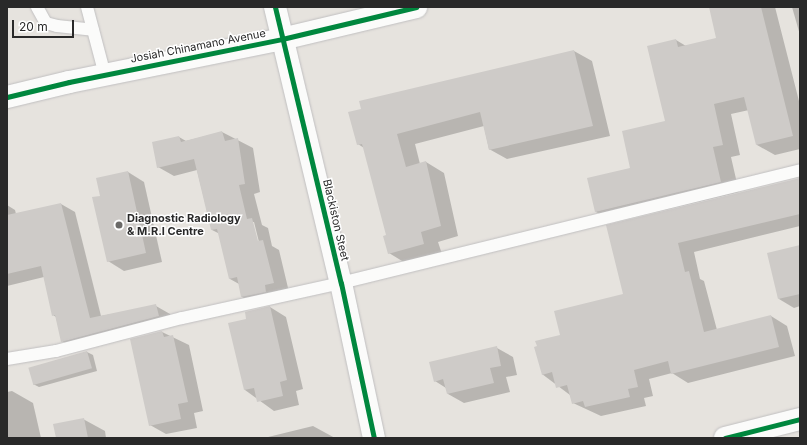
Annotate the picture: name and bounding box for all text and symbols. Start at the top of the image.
scale bar [14,12,76,38]
text: 20 m [19,19,48,34]
street label: Josiah Chinamano Avenue [129,26,267,66]
street label: Blackiston Steet [320,178,352,262]
place label: Diagnostic Radiology & M.R.I Centre [127,212,241,238]
marker: Diagnostic Radiology & M.R.I Centre [114,220,124,230]

